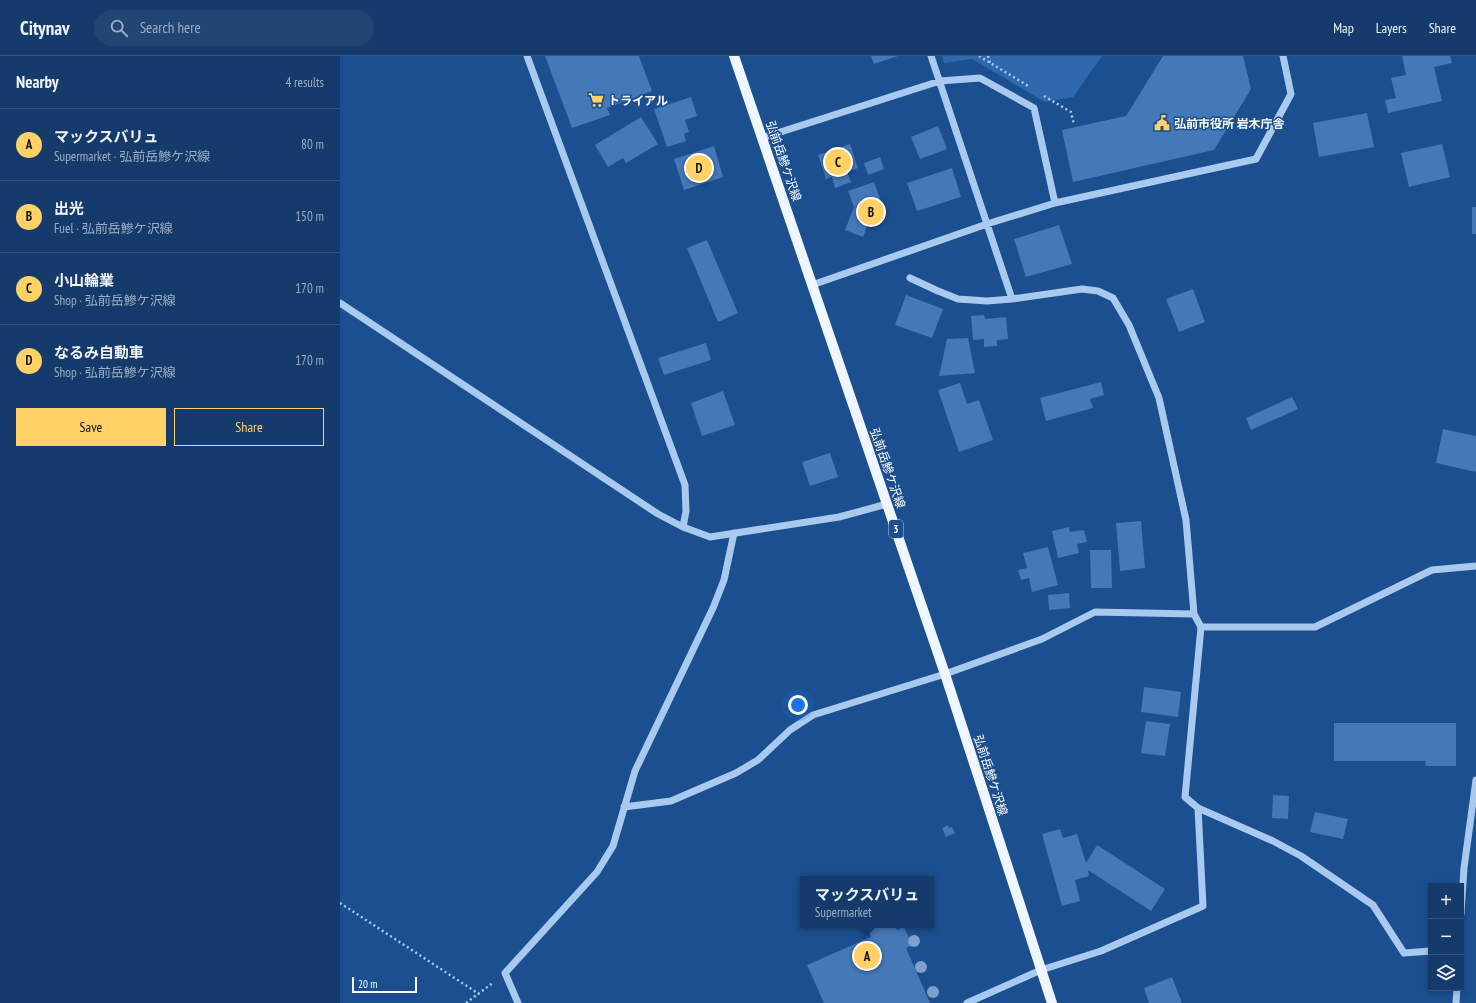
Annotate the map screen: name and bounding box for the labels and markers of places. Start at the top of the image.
supermarket icon: トライアル [587,91,605,109]
place label: トライアル [608,93,668,108]
public building icon: 弘前市役所 岩木庁舎 [1153,114,1171,132]
place label: 弘前市役所 岩木庁舎 [1174,116,1284,131]
pin: C [825,147,851,177]
pin: D [686,153,712,183]
pin: B [858,197,884,227]
pin: A [854,941,880,971]

